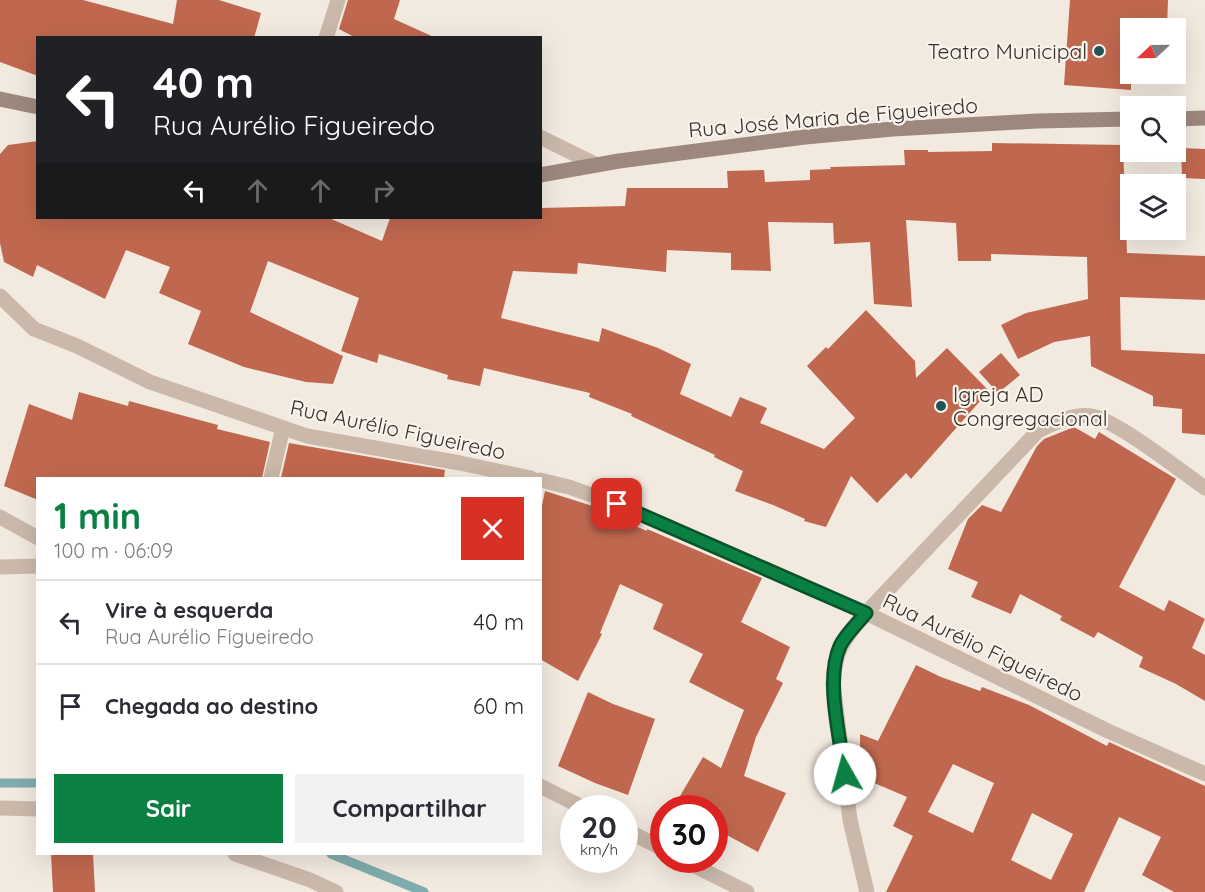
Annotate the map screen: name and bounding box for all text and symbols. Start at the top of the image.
north arrow [1120,18,1186,84]
map controls [1120,18,1186,240]
place label: Teatro Municipal [927,38,1087,64]
marker: Teatro Municipal [1092,44,1106,58]
text: 40 m [153,56,254,109]
icon: left [54,60,132,138]
street label: Rua José Maria de Figueiredo [687,91,979,143]
button: search [1120,96,1186,162]
text: Rua Aurélio Figueiredo [153,108,435,142]
icon: left [178,174,211,207]
icon: ahead [241,174,274,207]
icon: ahead [304,174,337,207]
icon: right [367,174,400,207]
button: layers [1120,174,1186,240]
place label: Igreja AD Congregacional [953,381,1108,431]
street label: Rua Aurélio Figueiredo [288,393,508,465]
marker: Igreja AD Congregacional [934,399,948,413]
pin [591,478,642,529]
icon: arrive [600,487,633,520]
text: 1 min [54,493,141,538]
button: close [461,497,524,560]
text: 100 m · 06:09 [54,538,173,563]
street label: Rua Aurélio Figueiredo [879,587,1087,707]
text: Vire à esquerda [105,596,273,624]
icon: left [54,606,87,639]
text: 40 m [473,608,524,636]
text: Rua Aurélio Figueiredo [105,624,314,649]
icon: arrive [54,690,87,723]
text: Chegada ao destino [105,692,318,720]
text: 60 m [473,692,524,720]
position arrow [813,742,877,806]
button: Sair [54,774,283,843]
button: Compartilhar [295,774,524,843]
speed limit sign: 30 [650,795,728,873]
text: 20 [581,808,617,846]
text: km/h [580,840,618,859]

